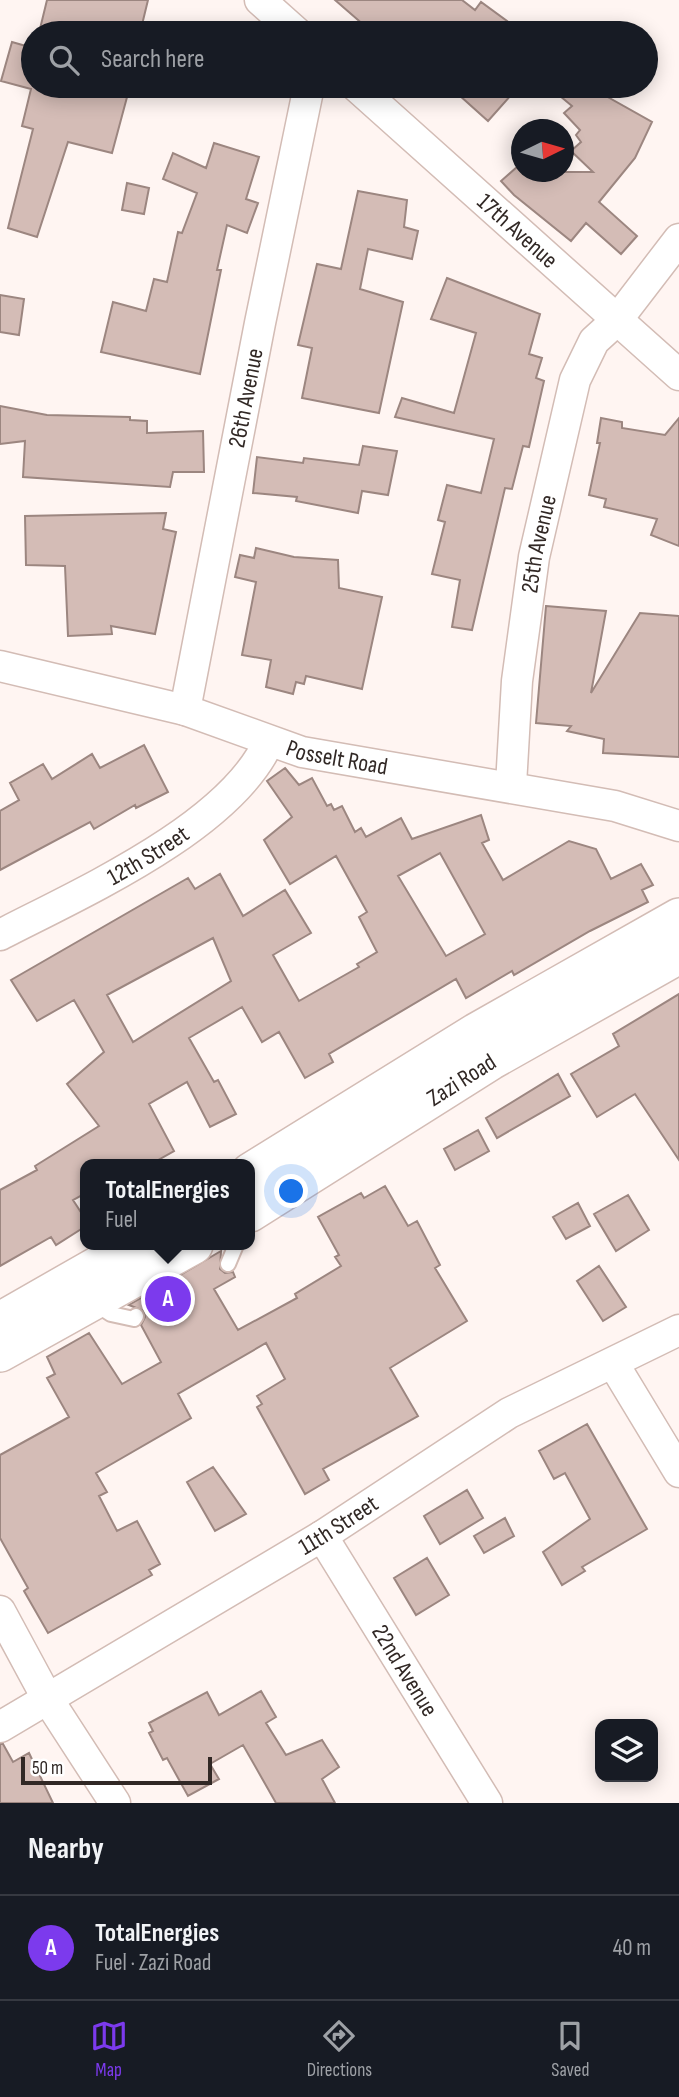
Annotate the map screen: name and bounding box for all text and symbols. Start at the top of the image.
search box [21,21,658,98]
icon: search [45,41,83,79]
text: Search here [101,44,204,75]
north arrow [511,119,574,182]
street label: 17th Avenue [471,187,564,274]
street label: 26th Avenue [222,346,269,450]
street label: 25th Avenue [515,492,562,595]
street label: Posselt Road [282,733,390,781]
street label: 12th Street [102,819,194,891]
street label: Zazi Road [422,1047,501,1112]
popup [80,1159,255,1250]
your location [274,1174,308,1208]
text: TotalEnergies [105,1175,230,1206]
text: Fuel [105,1206,137,1234]
pin: A [145,1273,191,1325]
street label: 11th Street [293,1489,383,1561]
street label: 22nd Avenue [366,1619,444,1722]
map controls [595,1719,658,1782]
button: layers [595,1719,658,1782]
scale bar [21,1754,212,1786]
text: 50 m [32,1757,63,1780]
text: Nearby [28,1831,104,1867]
text: TotalEnergies [95,1918,219,1949]
text: A [46,1934,56,1962]
text: 40 m [613,1934,651,1962]
text: Fuel · Zazi Road [95,1949,211,1977]
tab: Map [90,2017,128,2082]
tab: Directions [307,2017,372,2082]
tab: Saved [551,2017,589,2082]

